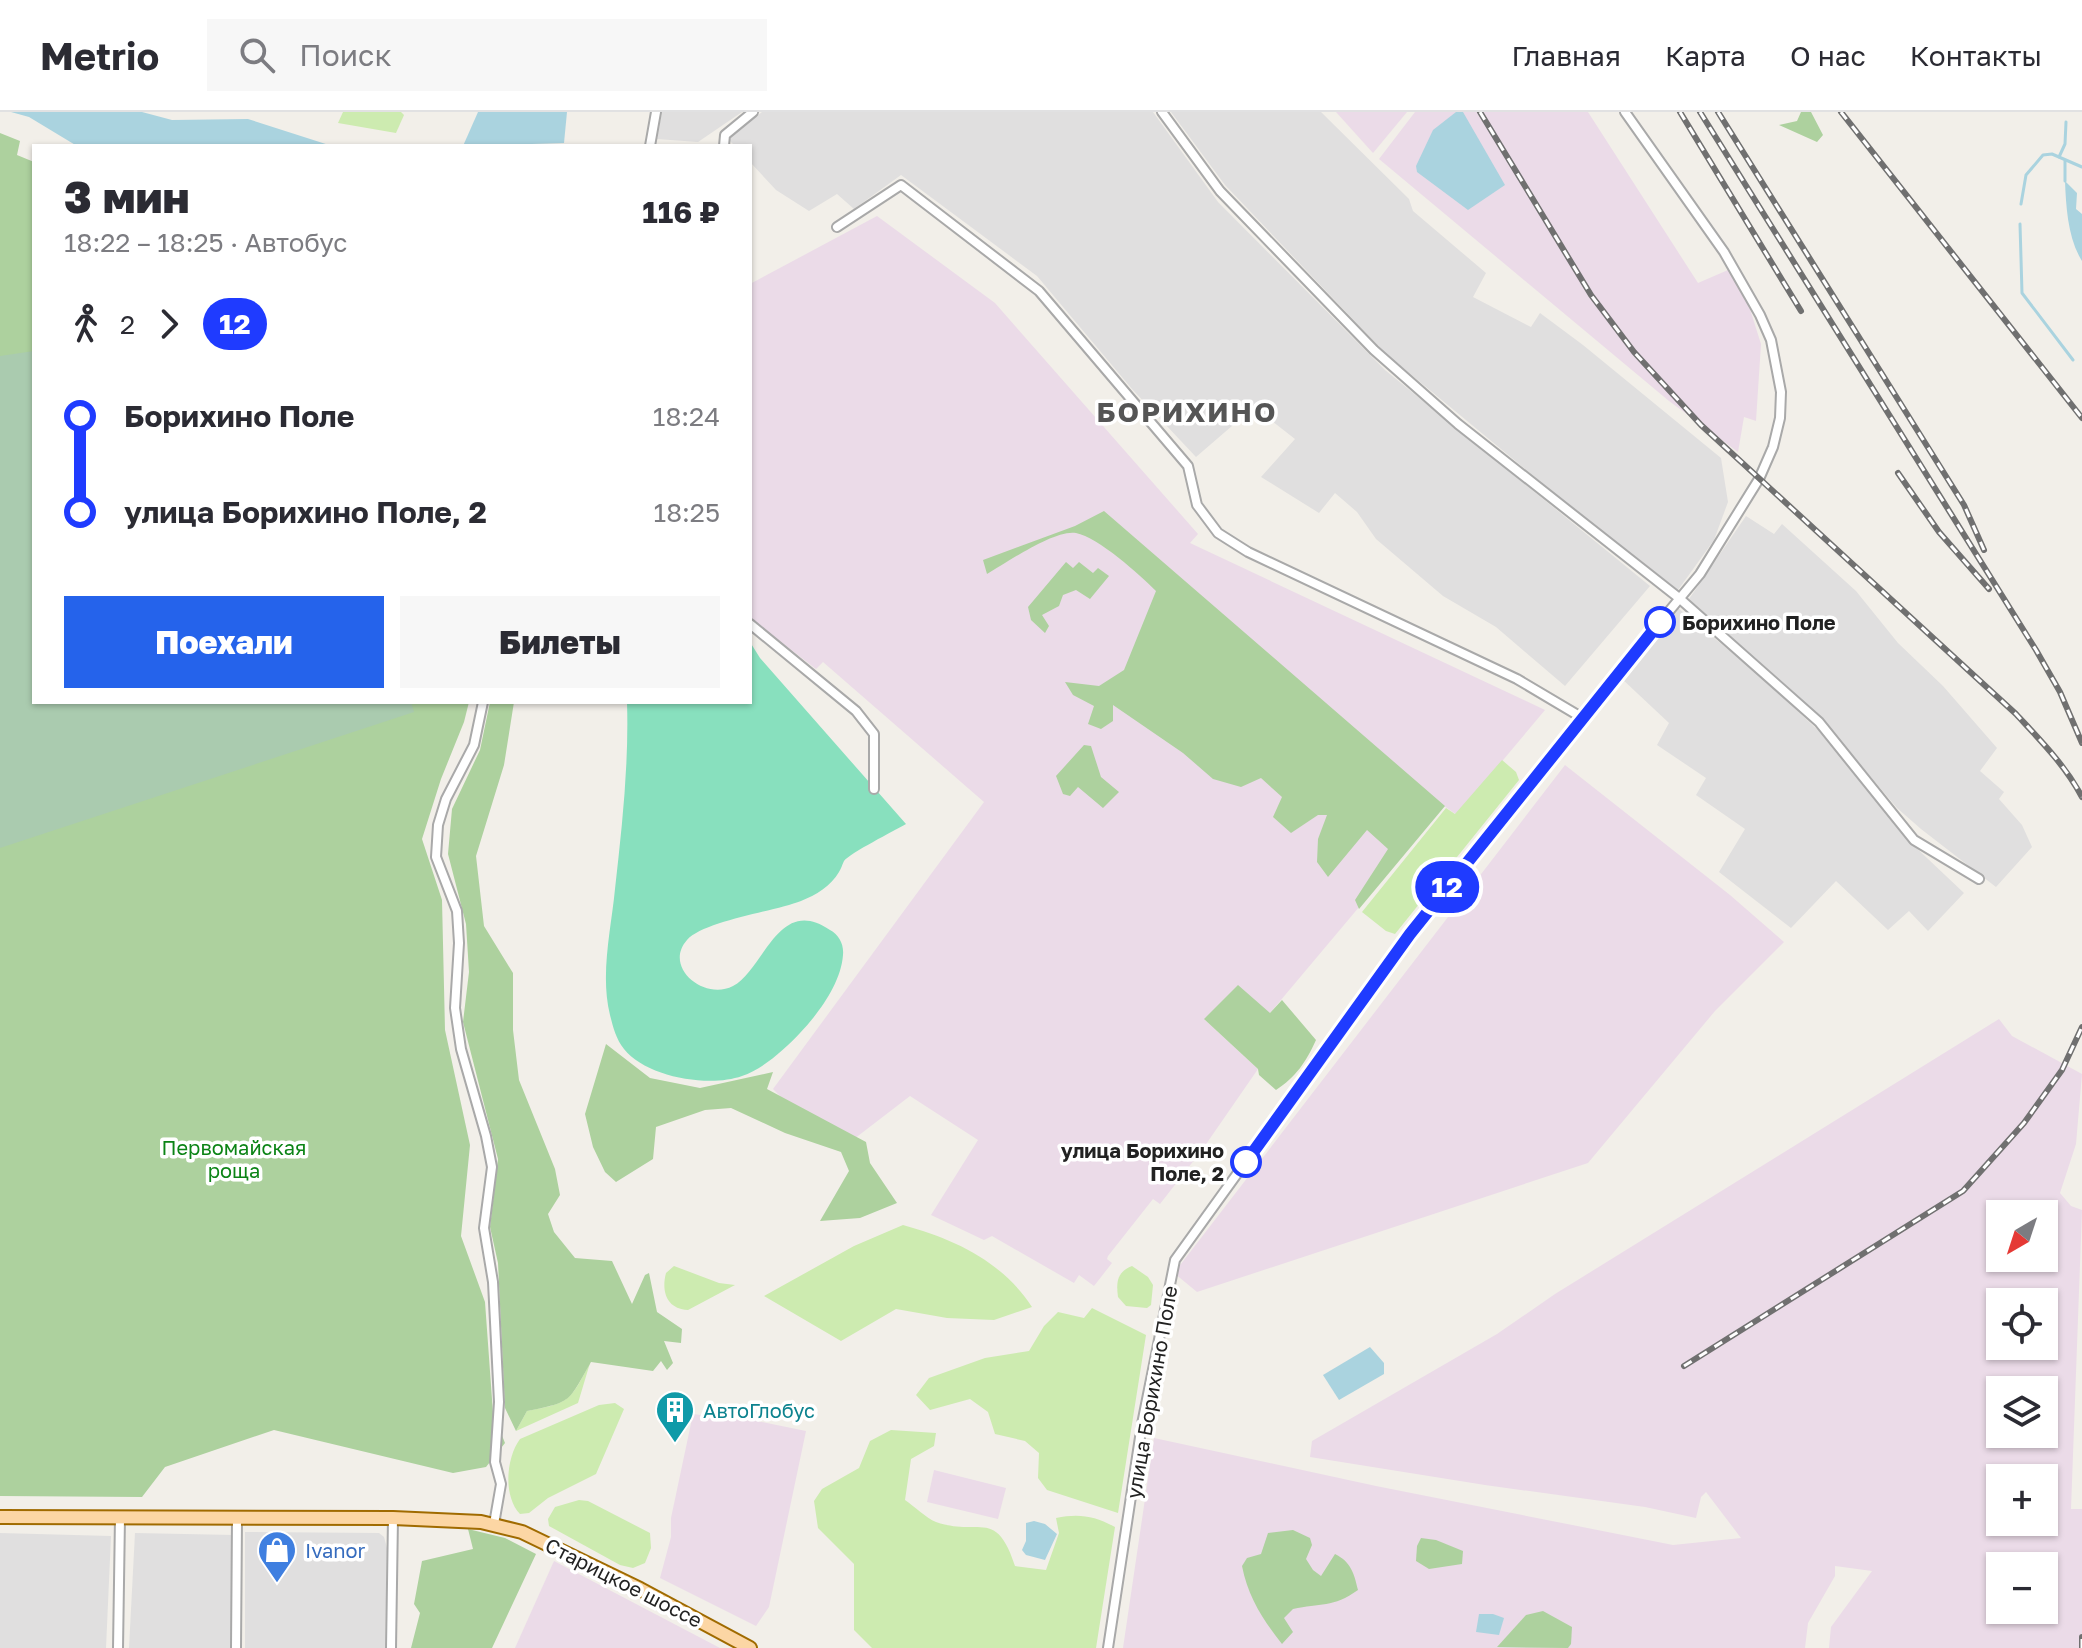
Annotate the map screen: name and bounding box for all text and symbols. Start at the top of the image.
search box [207,19,767,91]
text: Metrio [40,33,159,78]
icon: search [235,33,279,77]
text: Поиск [299,37,392,73]
text: Главная [1511,39,1621,72]
text: Карта [1665,39,1746,72]
text: О нас [1790,39,1866,72]
text: Контакты [1910,39,2042,72]
text: 3 мин [64,170,190,223]
text: 116 ₽ [642,194,720,230]
text: 18:22 – 18:25 · Автобус [64,227,348,258]
icon: walk [64,302,108,346]
icon: forward [147,302,191,346]
text: 12 [219,307,251,340]
text: 2 [120,309,135,340]
district label: БОРИХИНО [1097,395,1277,428]
text: Борихино Поле [124,398,354,434]
text: 18:24 [653,401,720,432]
text: улица Борихино Поле, 2 [124,494,487,530]
text: 18:25 [654,497,720,528]
button: Поехали [64,596,384,688]
button: Билеты [400,596,720,688]
marker: Борихино Поле [1645,607,1675,637]
place label: Борихино Поле [1682,610,1836,634]
line badge: 12 [1411,861,1483,913]
text: 12 [1431,870,1463,903]
park label: Первомайская роща [162,1135,307,1182]
place label: улица Борихино Поле, 2 [1061,1138,1224,1185]
marker: улица Борихино Поле, 2 [1231,1147,1261,1177]
north arrow [1986,1200,2058,1272]
map controls [1986,1200,2058,1624]
street label: улица Борихино Поле [1120,1284,1182,1500]
button: locate [1986,1288,2058,1360]
button: layers [1986,1376,2058,1448]
building icon: АвтоГлобус [654,1389,696,1444]
place label: АвтоГлобус [703,1398,815,1422]
button: + [1986,1464,2058,1536]
shop icon: Ivanor [256,1529,298,1584]
street label: Старицкое шоссе [542,1532,706,1632]
place label: Ivanor [305,1538,365,1562]
button: − [1986,1552,2058,1624]

